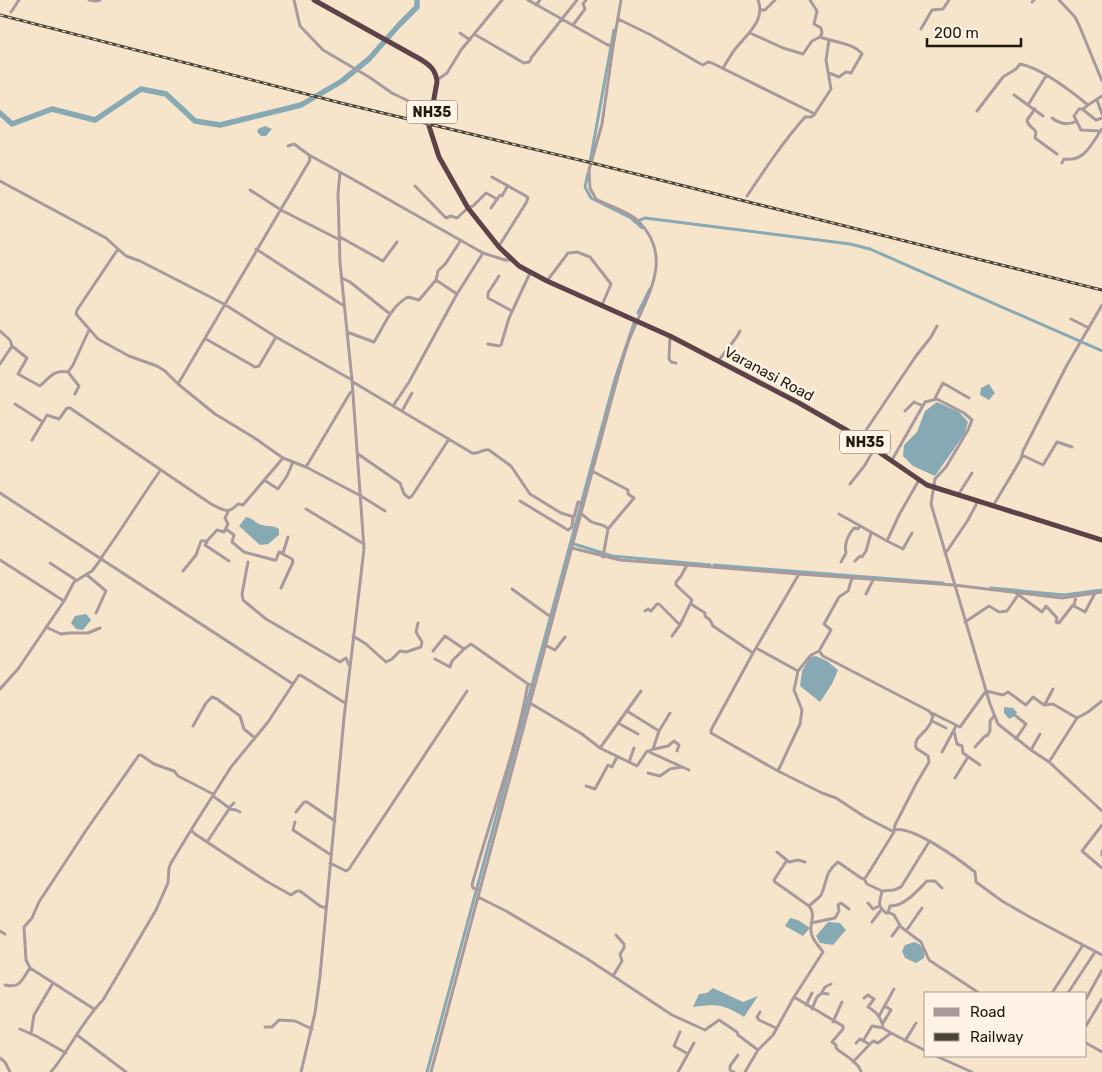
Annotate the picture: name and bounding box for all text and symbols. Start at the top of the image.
scale bar [927,15,1021,47]
text: 200 m [934,24,979,42]
road number: NH35 [407,100,457,124]
street label: Varanasi Road [721,343,817,405]
road number: NH35 [840,431,890,454]
legend [924,992,1087,1057]
text: Road [970,1003,1006,1021]
text: Railway [970,1028,1024,1046]

